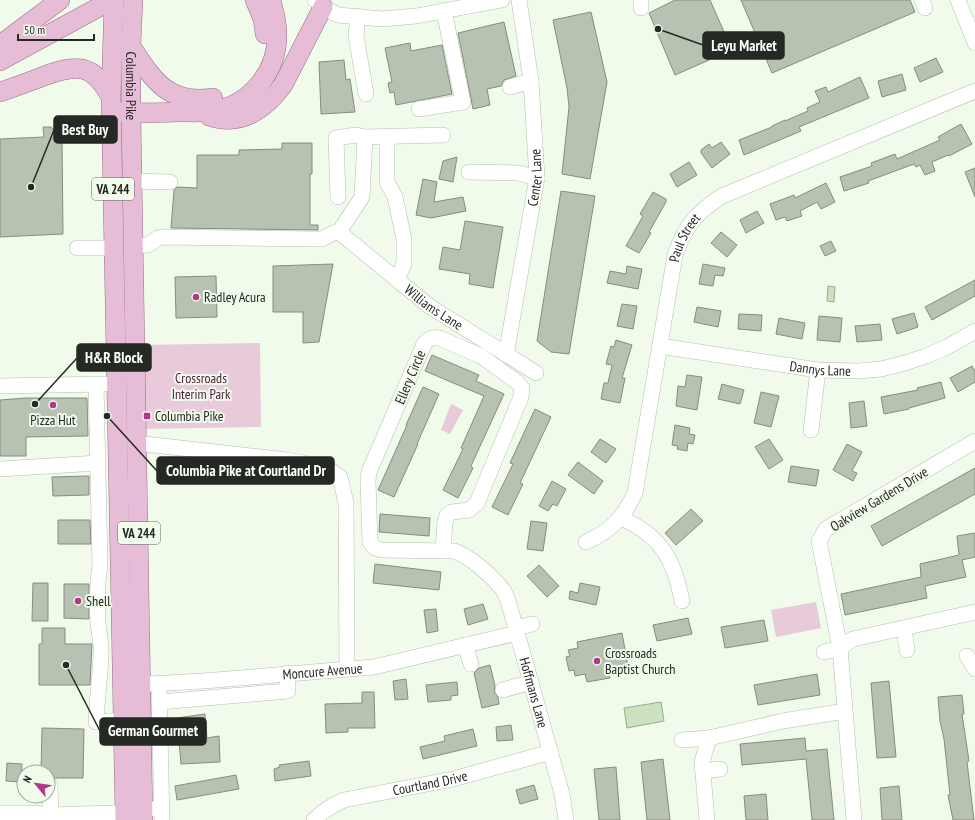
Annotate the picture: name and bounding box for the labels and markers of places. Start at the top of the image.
callout: Leyu Market [703,32,784,59]
callout: Best Buy [54,116,117,143]
place label: Radley Acura [204,288,266,306]
marker: Radley Acura [191,292,201,302]
callout: H&R Block [77,344,151,371]
marker: Pizza Hut [48,400,58,410]
place label: Columbia Pike [155,407,224,425]
place label: Pizza Hut [30,411,76,429]
marker: Columbia Pike [142,411,152,421]
callout: Columbia Pike at Courtland Dr [157,457,334,484]
place label: Shell [86,592,111,610]
marker: Shell [73,596,83,606]
place label: Crossroads Baptist Church [605,644,675,678]
marker: Crossroads Baptist Church [592,656,602,666]
callout: German Gourmet [100,718,206,745]

